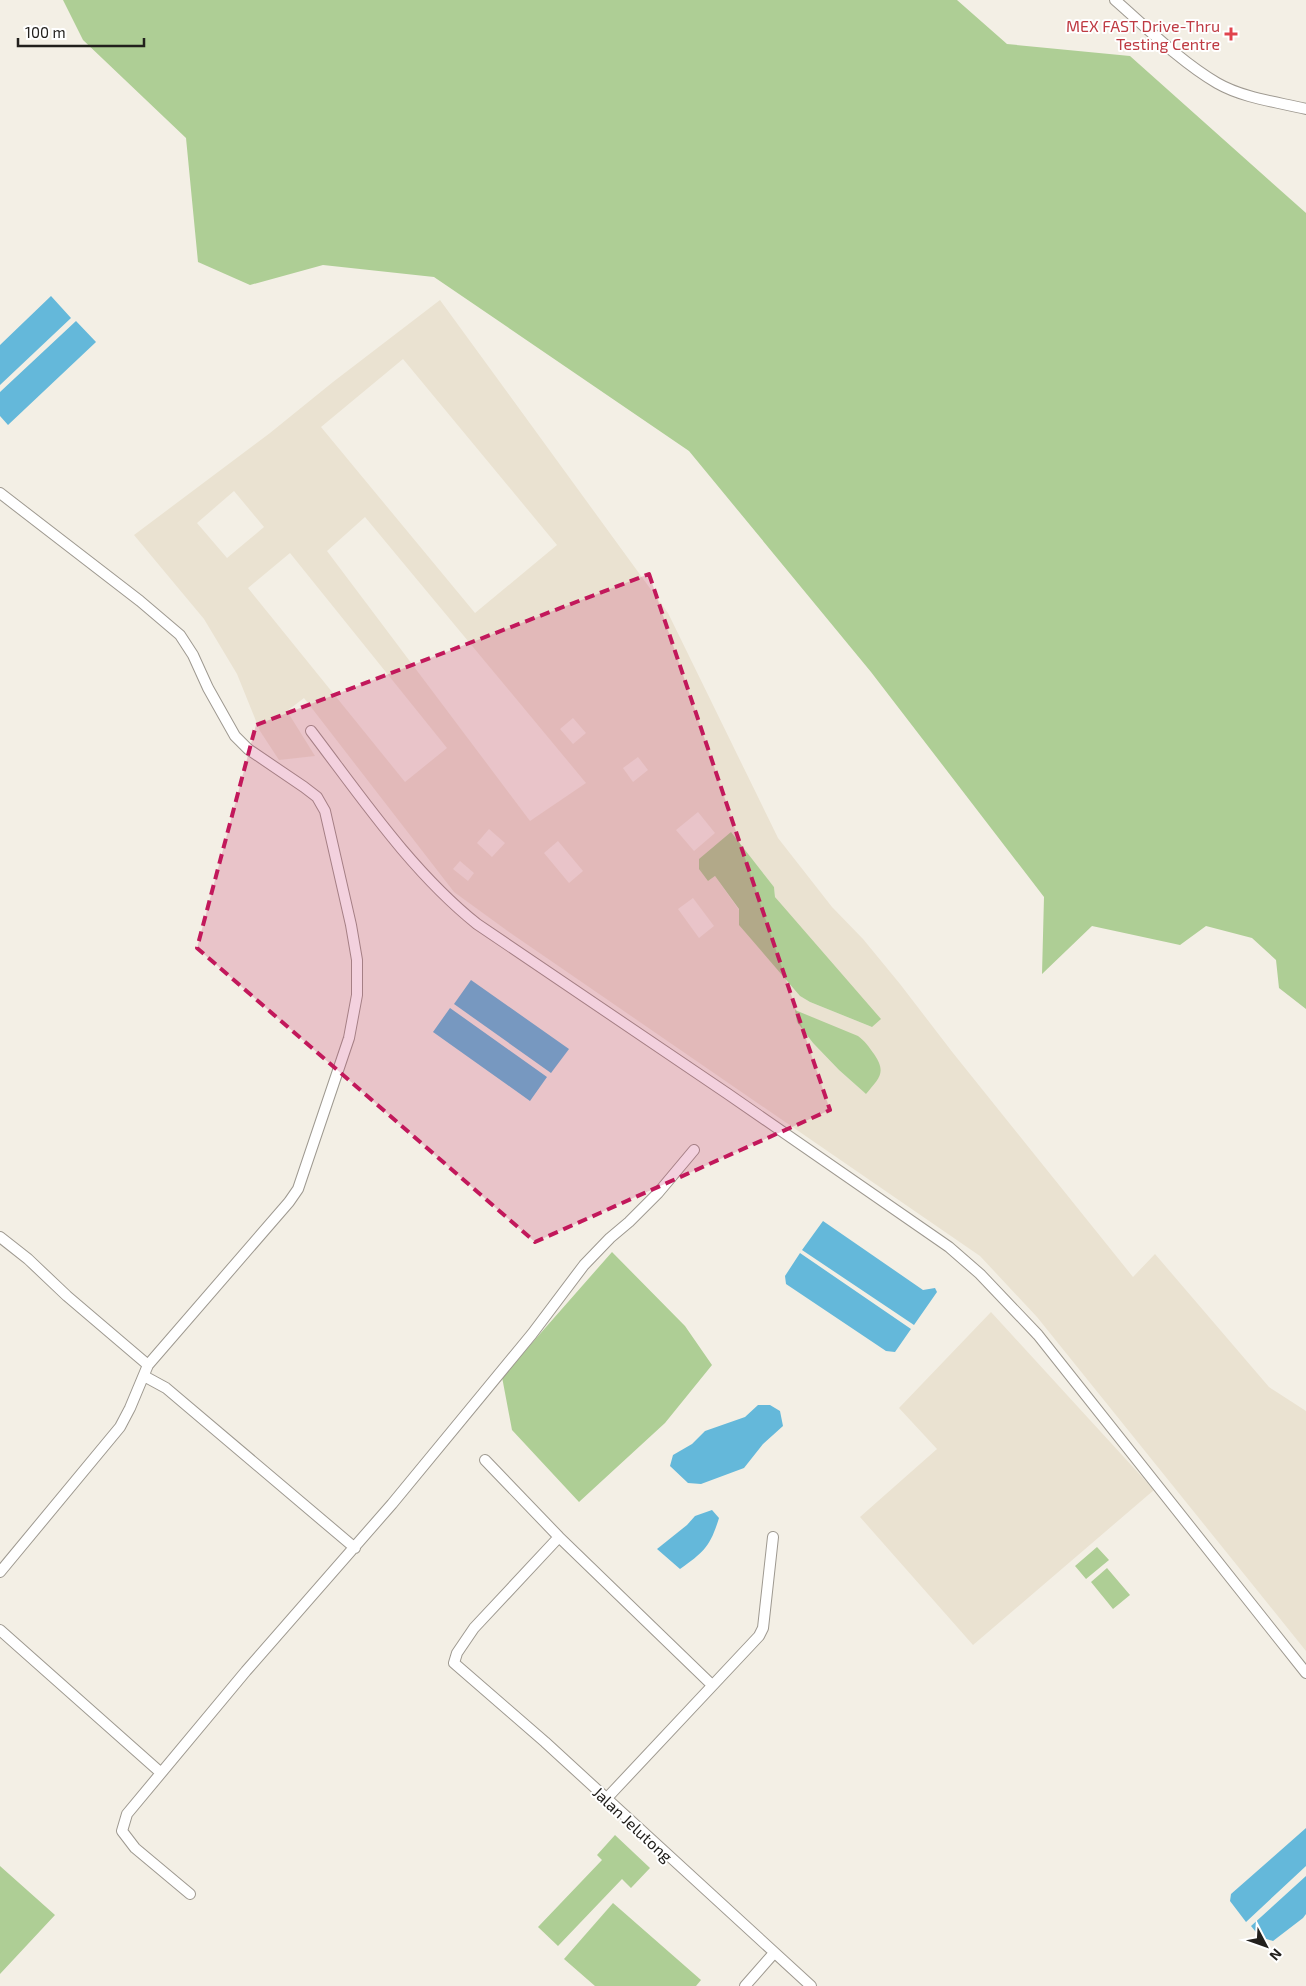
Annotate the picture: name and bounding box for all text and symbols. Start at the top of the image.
scale bar [18,15,144,47]
place label: MEX FAST Drive-Thru Testing Centre [1066,16,1220,53]
text: 100 m [25,23,66,41]
marker: MEX FAST Drive-Thru Testing Centre [1224,27,1238,41]
street label: Jalan Jelutong [589,1782,677,1866]
north arrow [1241,1921,1291,1971]
text: N [1266,1945,1286,1964]

